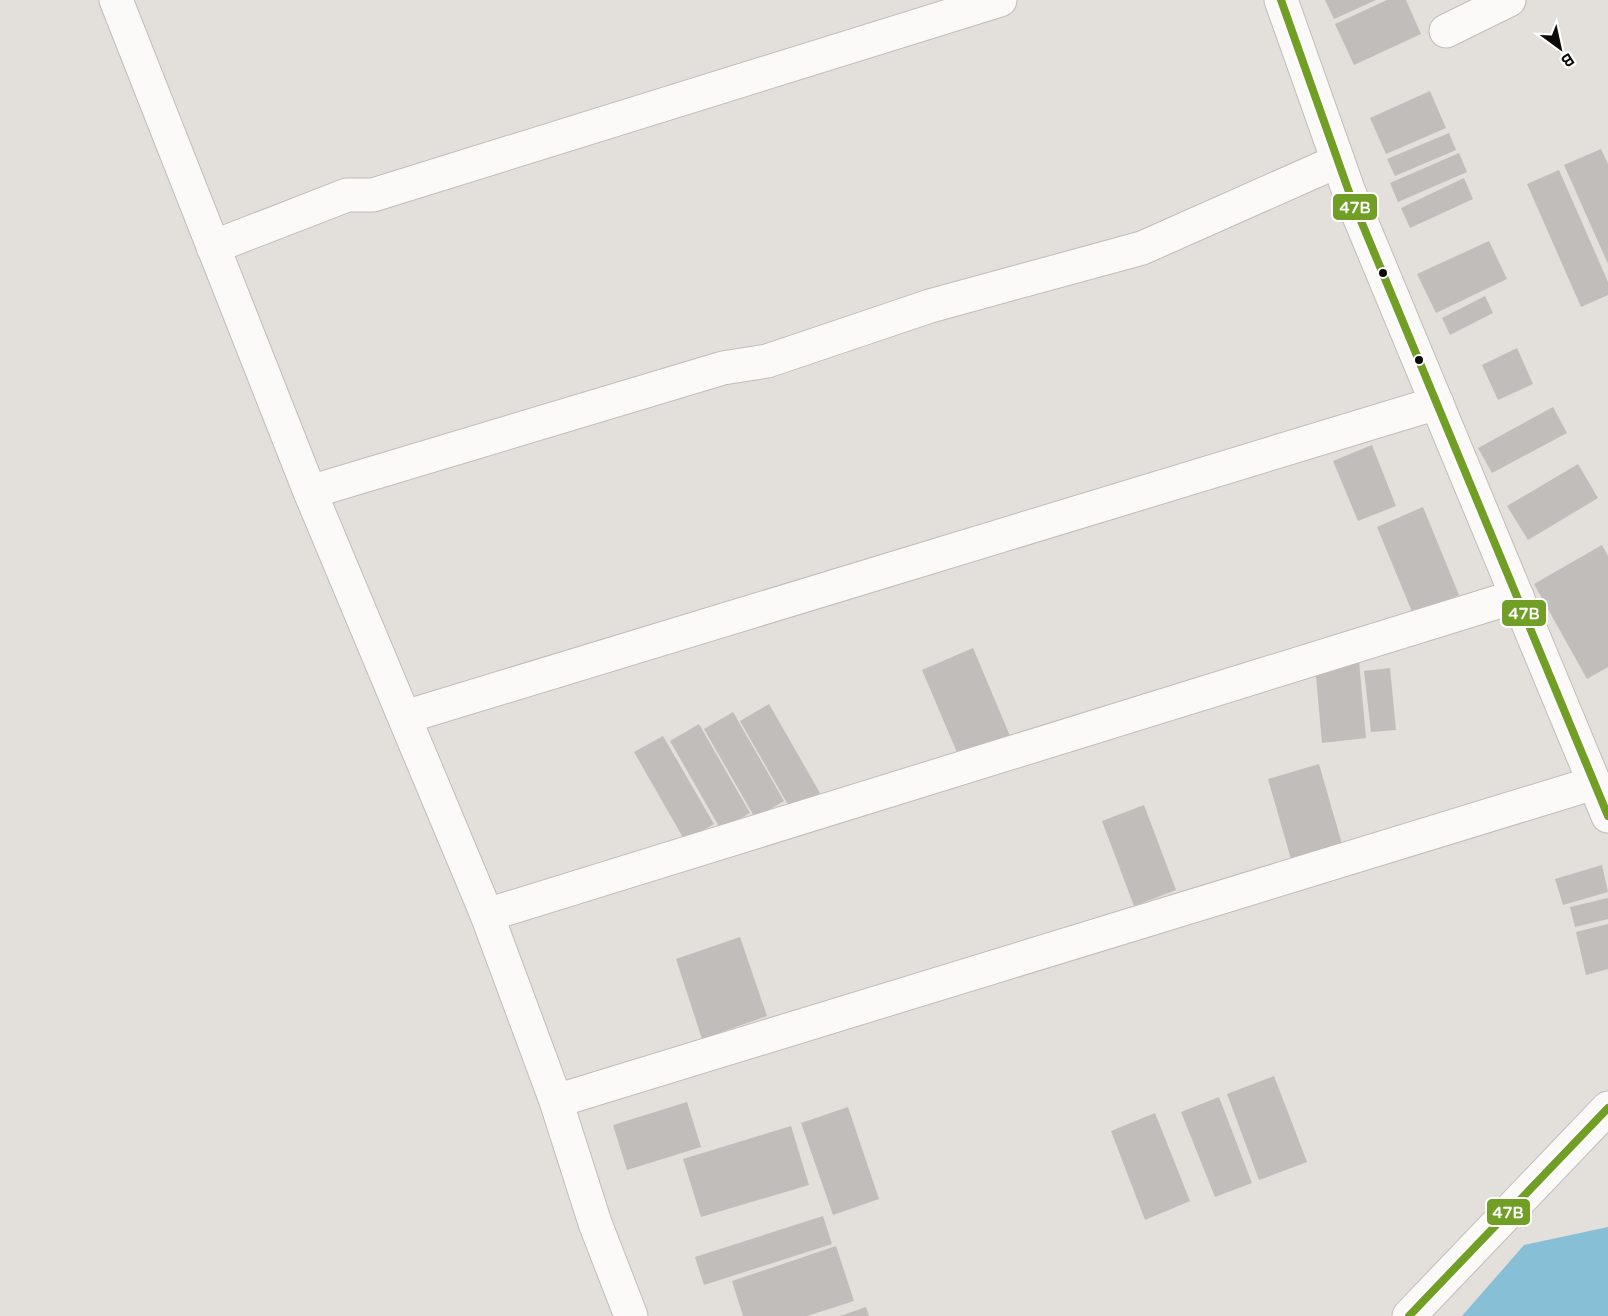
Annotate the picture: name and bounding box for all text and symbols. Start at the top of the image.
north arrow [1530,18,1590,78]
text: B [1558,48,1578,71]
line badge: 47B [1332,193,1378,221]
text: 47B [1339,198,1371,218]
unlabelled marker [1377,267,1389,279]
unlabelled marker [1413,354,1425,366]
line badge: 47B [1501,599,1547,627]
text: 47B [1508,604,1540,624]
line badge: 47B [1486,1198,1531,1226]
text: 47B [1492,1203,1524,1223]

